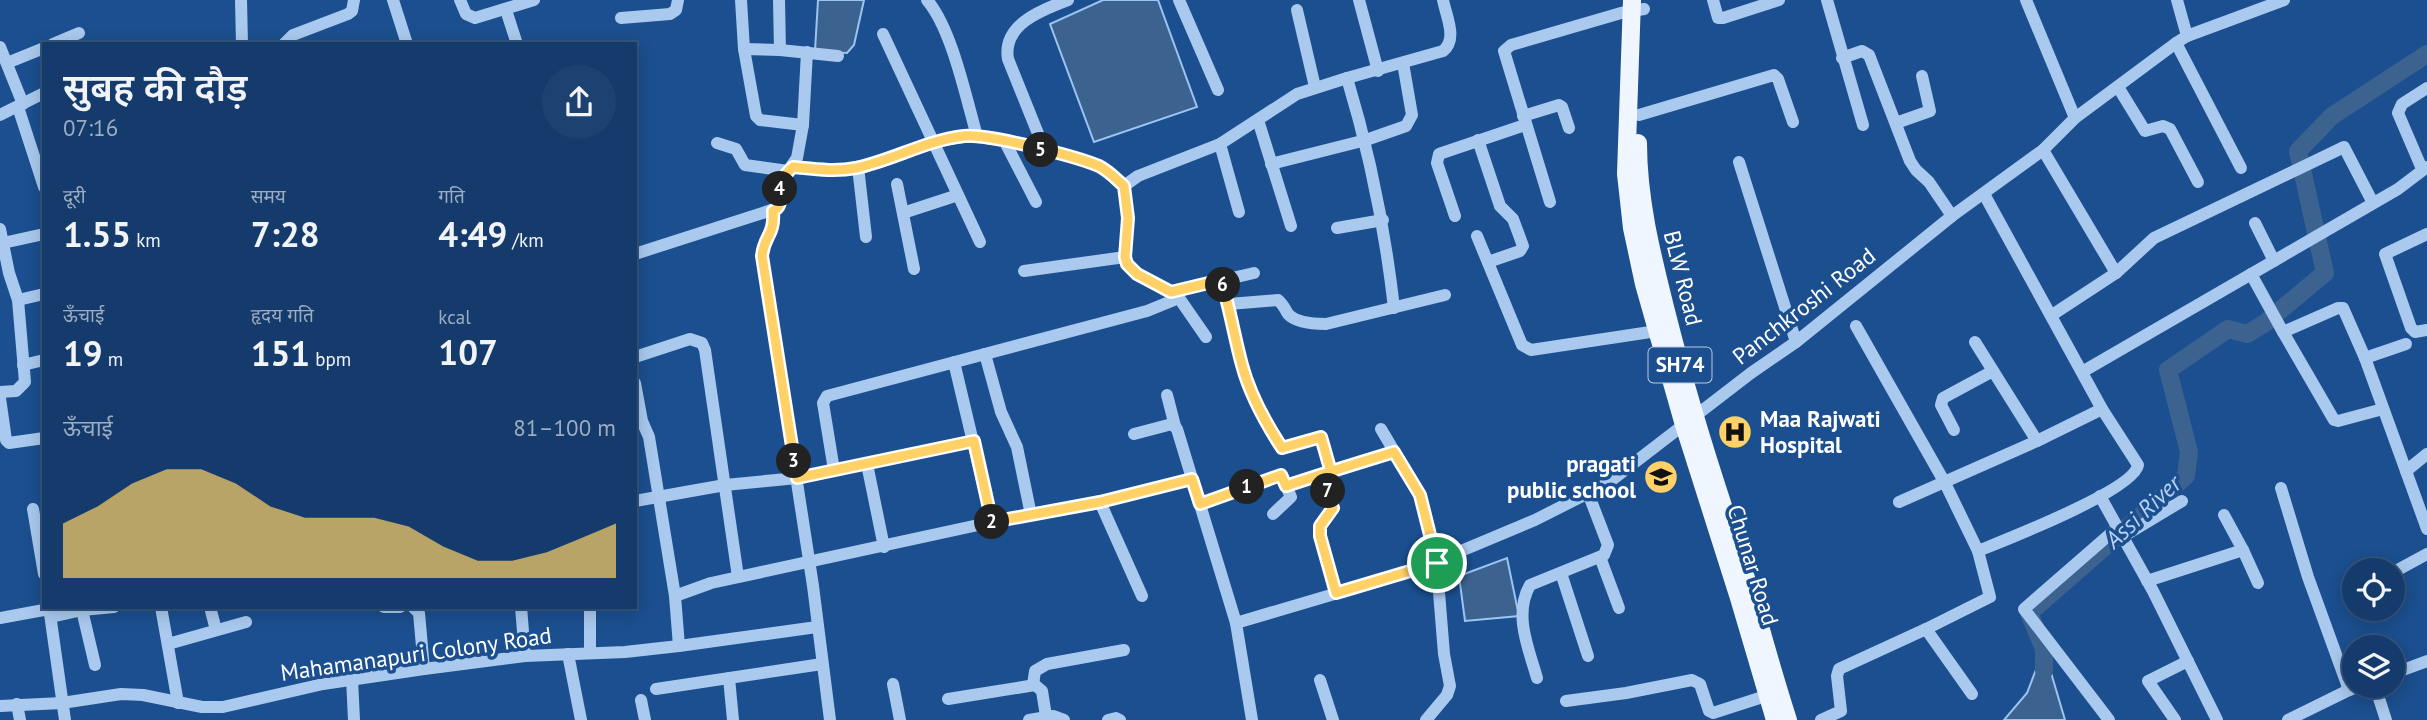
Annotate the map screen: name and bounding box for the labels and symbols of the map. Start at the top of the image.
pin: 5 [1024,132,1058,168]
pin: 4 [762,172,798,206]
street label: BLW Road [1658,227,1709,328]
street label: Panchkroshi Road [1726,241,1881,370]
pin: 6 [1206,268,1240,302]
road number: SH74 [1648,348,1712,382]
place label: Maa Rajwati Hospital [1760,404,1881,459]
hospital icon: Maa Rajwati Hospital [1716,413,1754,451]
pin: 3 [776,444,812,478]
place label: pragati public school [1507,449,1636,504]
school or university icon: pragati public school [1642,458,1680,496]
water label: Assi River [2097,467,2189,556]
pin: 1 [1230,470,1264,504]
pin: 7 [1310,474,1346,508]
street label: Chunar Road [1721,501,1786,629]
pin: 2 [974,504,1010,540]
pin [1407,533,1467,593]
street label: Mahamanapuri Colony Road [278,620,553,687]

